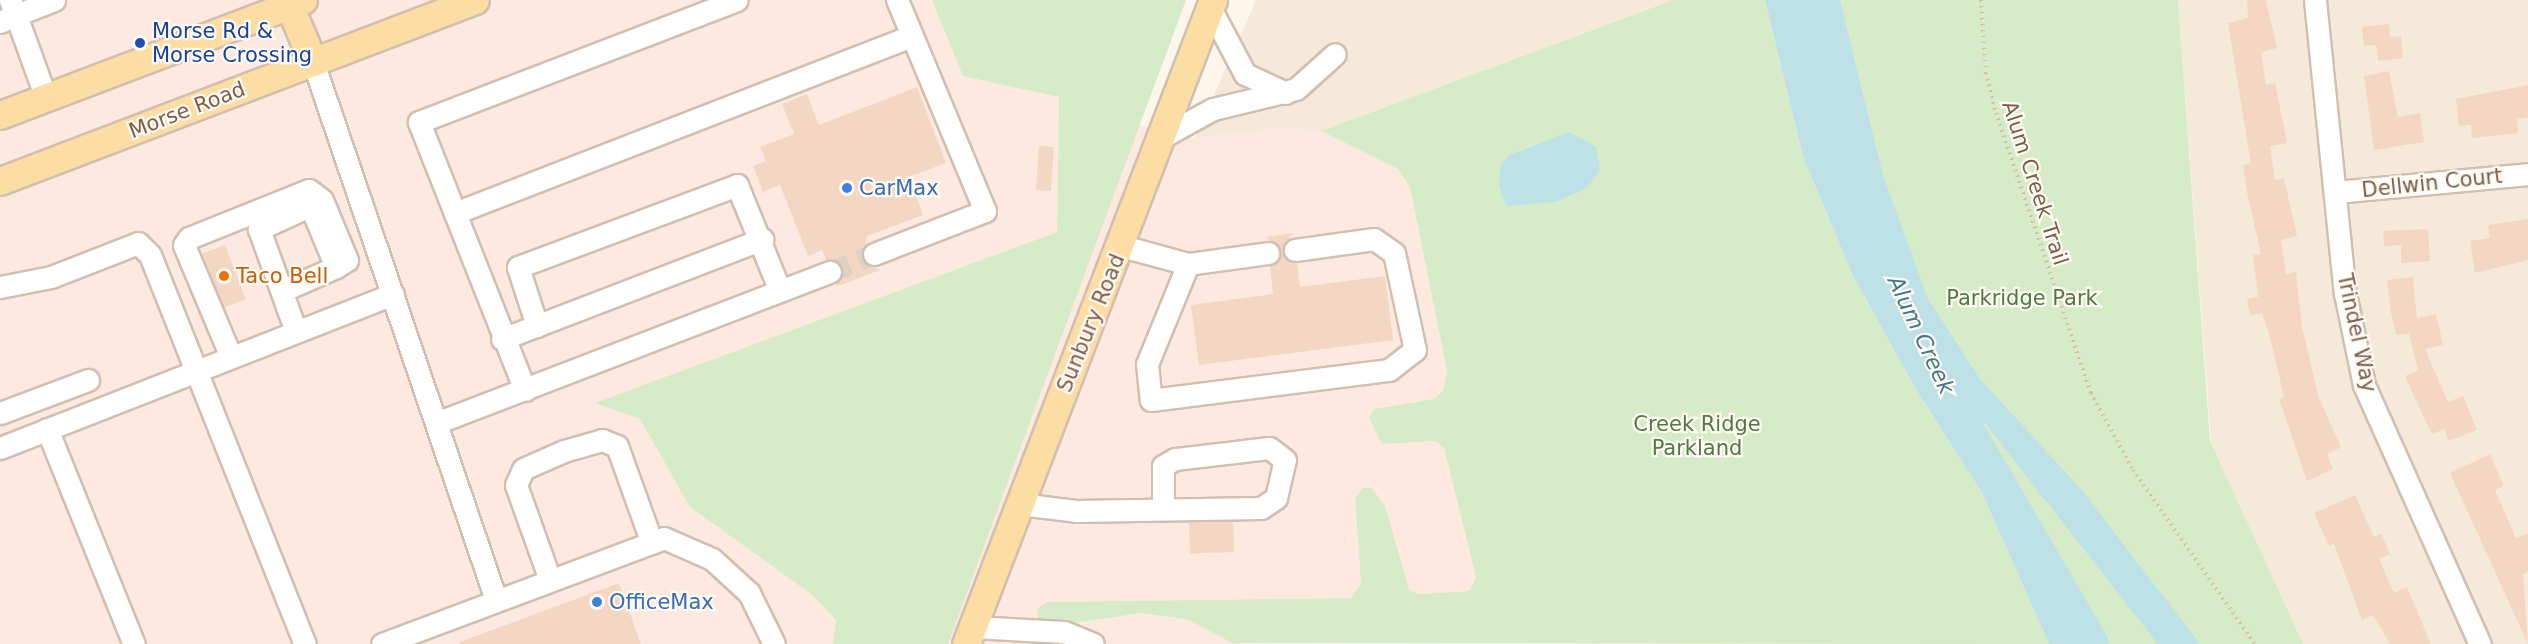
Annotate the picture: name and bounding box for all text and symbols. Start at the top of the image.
place label: Morse Rd & Morse Crossing [152,18,312,68]
marker: Morse Rd & Morse Crossing [133,36,147,50]
street label: Morse Road [125,76,249,144]
street label: Alum Creek Trail [1997,98,2073,268]
street label: Dellwin Court [2360,163,2504,203]
place label: CarMax [859,175,939,201]
marker: CarMax [840,181,854,195]
street label: Sunbury Road [1052,250,1130,396]
place label: Taco Bell [236,263,328,289]
marker: Taco Bell [217,269,231,283]
street label: Trindel Way [2332,271,2382,395]
water label: Alum Creek [1882,272,1960,398]
park label: Parkridge Park [1946,285,2098,311]
park label: Creek Ridge Parkland [1633,411,1761,461]
place label: OfficeMax [609,589,714,615]
marker: OfficeMax [590,595,604,609]

